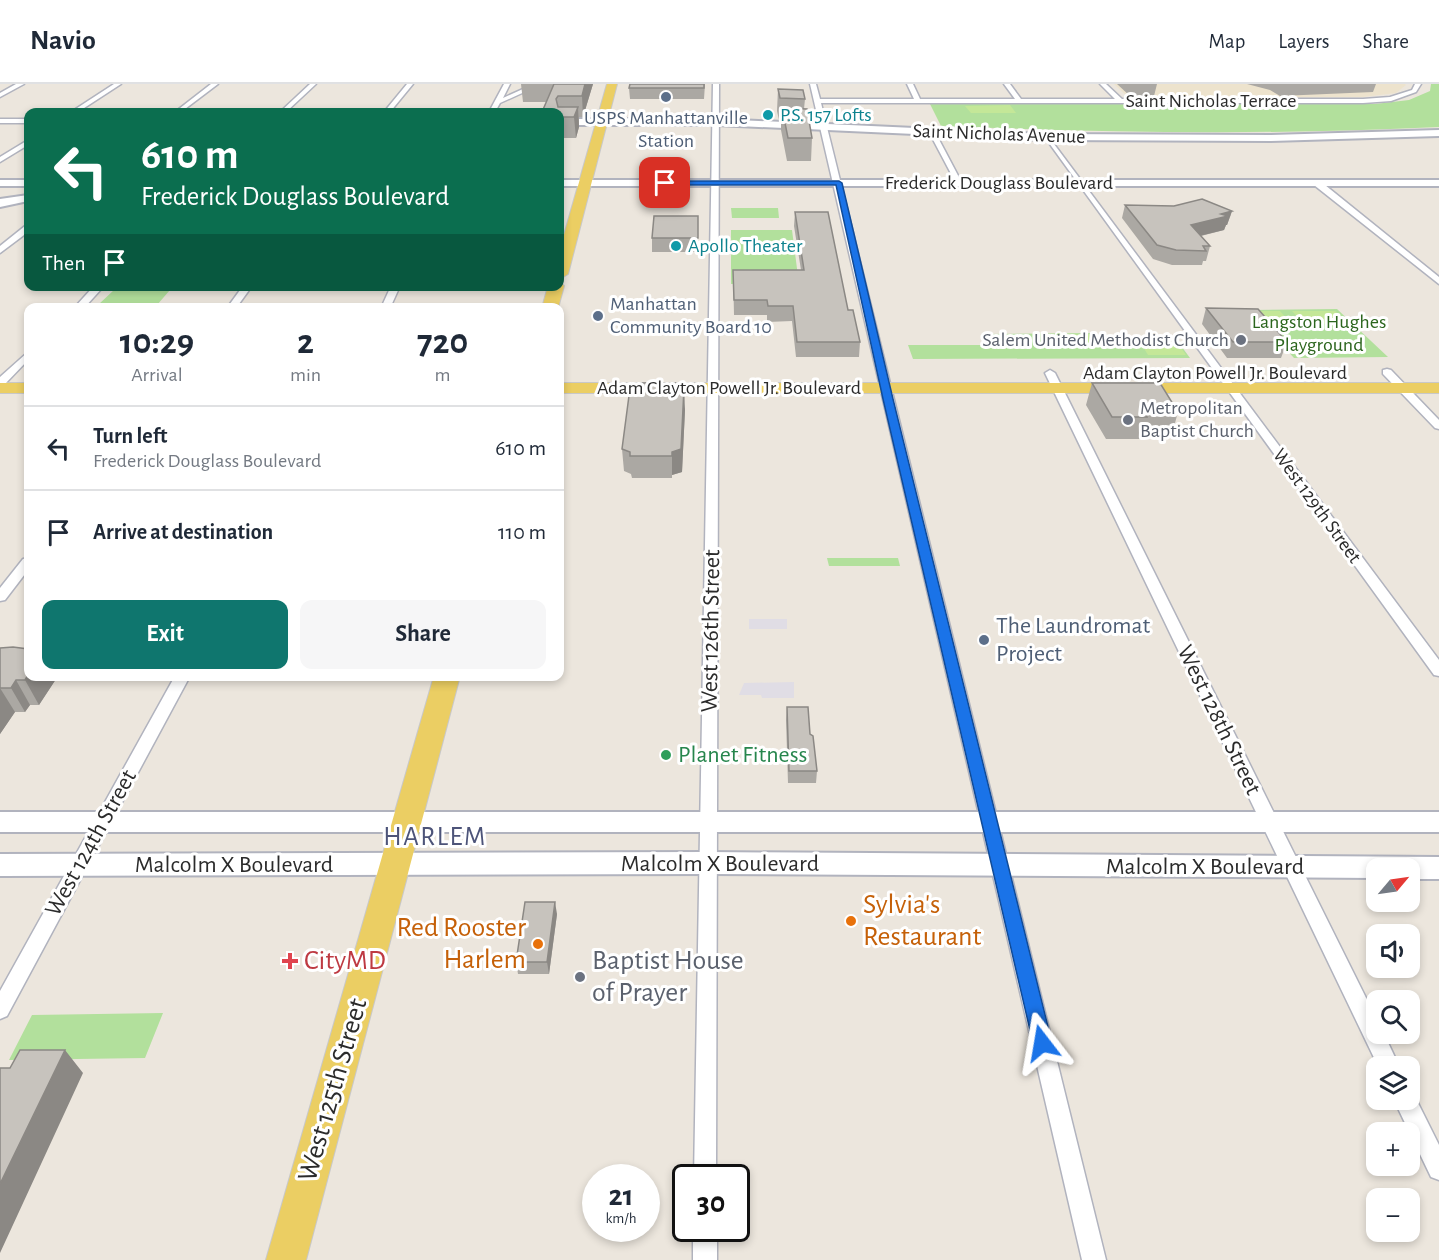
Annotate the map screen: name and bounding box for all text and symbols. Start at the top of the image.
text: Navio [30,27,96,55]
text: Map [1209,31,1245,52]
text: Layers [1278,31,1329,52]
text: Share [1362,31,1409,52]
marker: USPS Manhattanville Station [659,90,673,104]
street label: Saint Nicholas Terrace [1126,91,1296,111]
place label: P.S. 157 Lofts [780,105,872,125]
place label: USPS Manhattanville Station [584,108,748,151]
marker: P.S. 157 Lofts [761,108,775,122]
street label: Saint Nicholas Avenue [912,121,1086,147]
icon: left [42,132,120,210]
text: 610 m [141,134,239,176]
pin [639,157,690,208]
icon: arrive [648,166,681,199]
street label: Frederick Douglass Boulevard [885,173,1113,193]
text: Frederick Douglass Boulevard [141,183,449,210]
place label: Apollo Theater [688,236,803,256]
marker: Apollo Theater [669,239,683,253]
icon: arrive [98,246,131,279]
text: Then [42,252,86,274]
place label: Manhattan Community Board 10 [610,294,772,337]
marker: Manhattan Community Board 10 [591,309,605,323]
park label: Langston Hughes Playground [1252,312,1386,355]
text: 10:29 [120,324,194,360]
text: 2 [297,324,314,360]
text: 720 [417,324,468,360]
place label: Salem United Methodist Church [982,330,1229,350]
marker: Salem United Methodist Church [1234,333,1248,347]
street label: Adam Clayton Powell Jr. Boulevard [1083,363,1347,383]
text: Arrival [131,365,183,385]
text: min [290,365,321,385]
text: m [435,365,451,385]
street label: Adam Clayton Powell Jr. Boulevard [597,378,861,398]
place label: Metropolitan Baptist Church [1140,398,1254,441]
marker: Metropolitan Baptist Church [1121,413,1135,427]
text: Turn left [93,425,167,447]
icon: left [42,432,75,465]
text: 610 m [495,437,546,459]
street label: West 129th Street [1269,445,1365,567]
text: Frederick Douglass Boulevard [93,451,321,471]
icon: arrive [42,516,75,549]
text: Arrive at destination [93,521,273,543]
text: 110 m [498,521,546,543]
street label: West 126th Street [698,549,724,713]
button: Exit [42,600,288,669]
button: Share [300,600,546,669]
place label: The Laundromat Project [996,614,1150,666]
marker: The Laundromat Project [977,633,991,647]
street label: West 128th Street [1172,641,1266,799]
place label: Planet Fitness [678,743,807,767]
marker: Planet Fitness [659,748,673,762]
street label: West 124th Street [41,765,141,920]
district label: HARLEM [383,823,487,850]
street label: Malcolm X Boulevard [621,852,819,876]
street label: Malcolm X Boulevard [135,853,333,877]
street label: Malcolm X Boulevard [1106,855,1304,879]
north arrow [1366,858,1420,912]
map controls [1366,858,1420,1242]
place label: Sylvia's Restaurant [863,891,982,951]
place label: Red Rooster Harlem [397,914,526,974]
marker: Sylvia's Restaurant [844,914,858,928]
button: sound [1366,924,1420,978]
marker: Red Rooster Harlem [531,937,545,951]
place label: CityMD [304,947,386,975]
place label: Baptist House of Prayer [592,947,744,1007]
marker: CityMD [281,952,299,970]
marker: Baptist House of Prayer [573,970,587,984]
button: search [1366,990,1420,1044]
street label: West 125th Street [294,995,372,1185]
position arrow [1010,1011,1074,1075]
button: layers [1366,1056,1420,1110]
button: + [1366,1122,1420,1176]
speed limit sign: 30 [672,1164,750,1242]
text: 21 [609,1181,633,1211]
button: − [1366,1188,1420,1242]
text: km/h [606,1211,636,1226]

